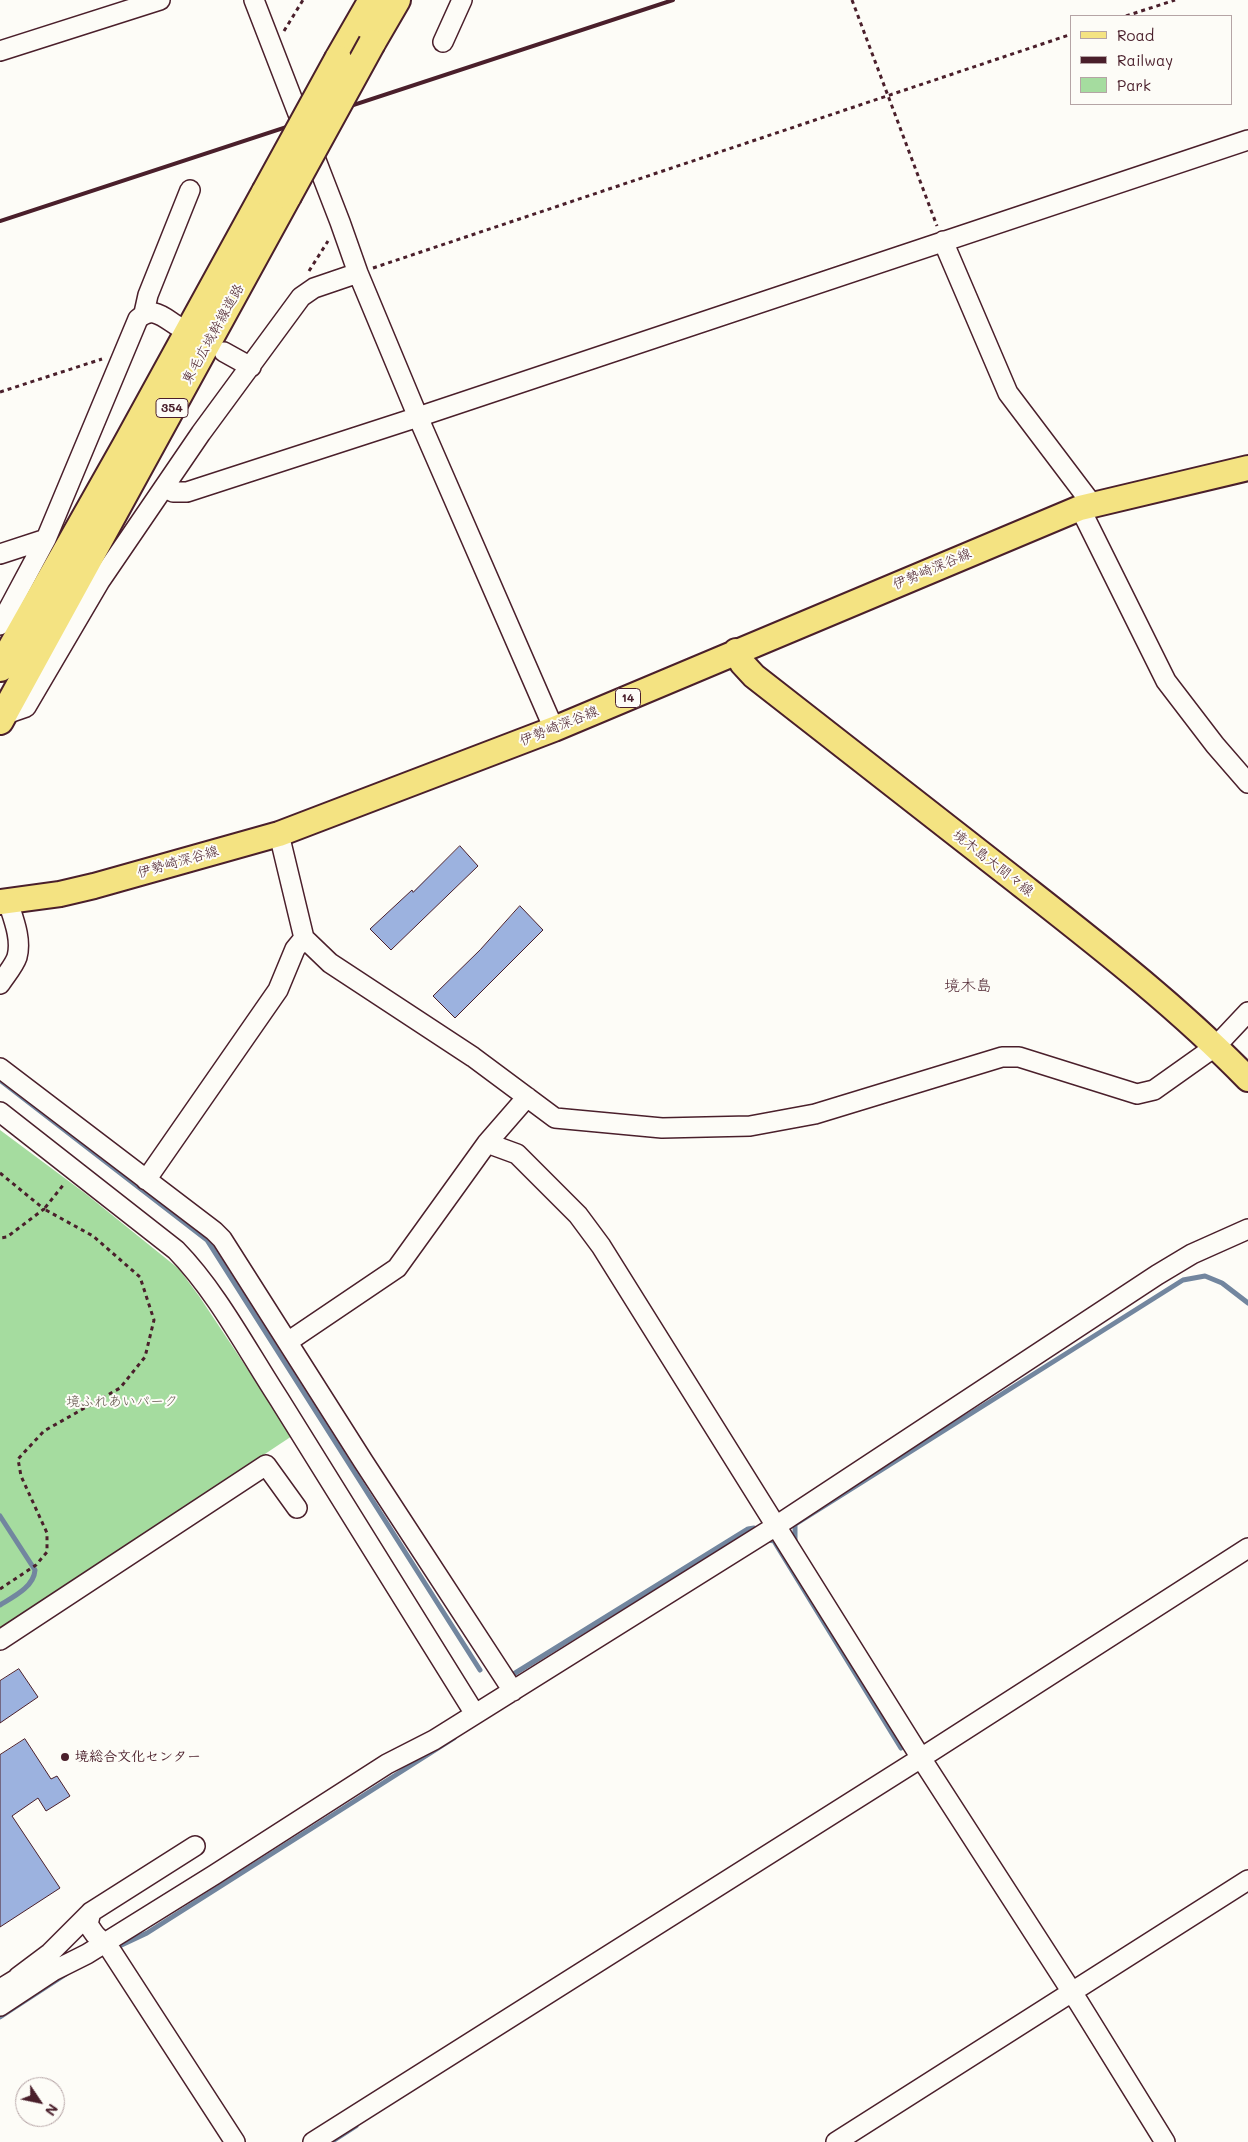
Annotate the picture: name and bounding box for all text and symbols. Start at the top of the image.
legend [1070,15,1233,105]
text: Road [1117,25,1154,45]
text: Railway [1117,50,1173,70]
text: Park [1117,75,1151,95]
street label: 東毛広域幹線道路 [179,281,247,387]
road number: 354 [156,398,188,418]
street label: 伊勢崎深谷線 [890,545,974,593]
road number: 14 [616,688,640,708]
street label: 伊勢崎深谷線 [517,702,601,750]
street label: 境木島大間々線 [949,826,1037,900]
street label: 伊勢崎深谷線 [135,842,221,882]
district label: 境木島 [944,976,992,996]
park label: 境ふれあいパーク [66,1394,178,1410]
place label: 境総合文化センター [75,1749,201,1765]
marker: 境総合文化センター [59,1751,71,1763]
north arrow [15,2077,65,2127]
text: N [41,2100,63,2120]

